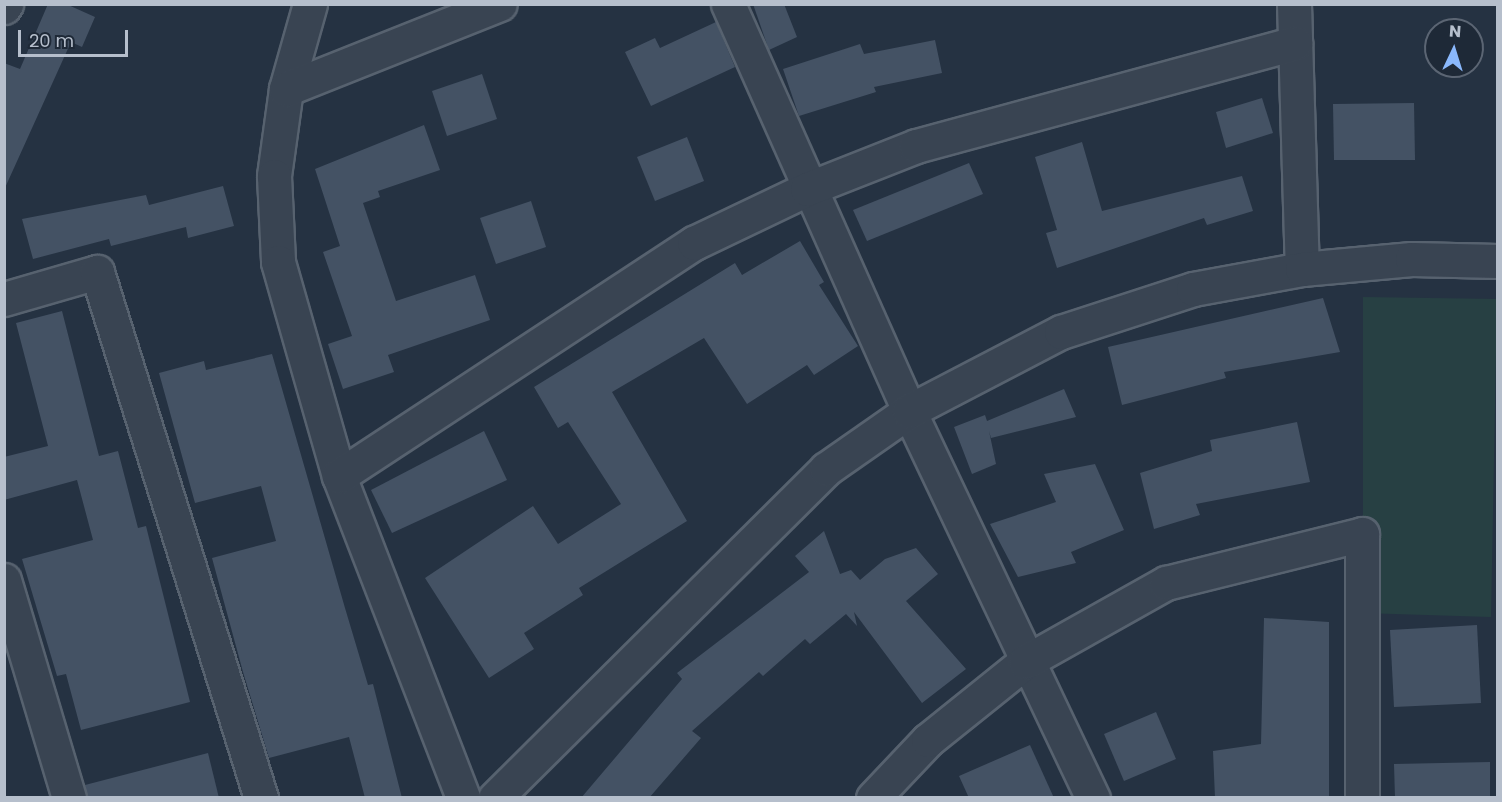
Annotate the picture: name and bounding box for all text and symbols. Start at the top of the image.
scale bar [21,18,130,56]
north arrow [1424,18,1484,78]
text: N [1448,20,1462,43]
text: 20 m [29,28,74,53]

